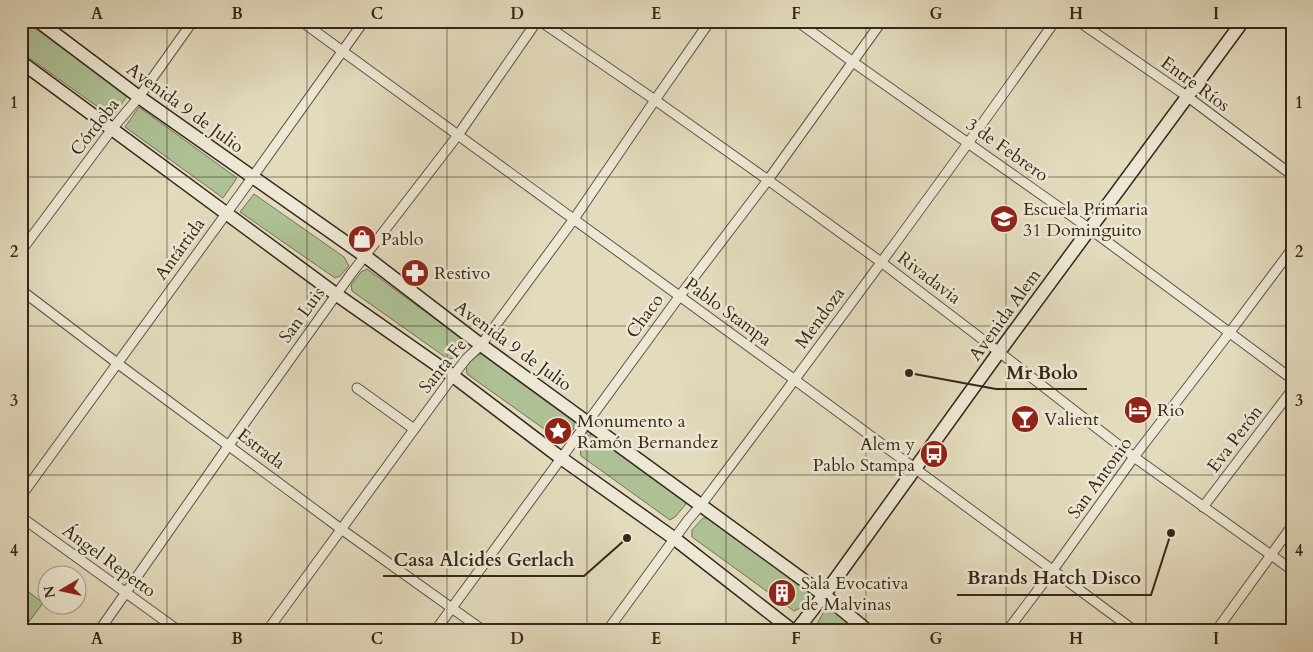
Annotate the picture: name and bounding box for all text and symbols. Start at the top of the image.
text: A [91,3,103,25]
text: B [231,3,243,25]
text: C [371,3,383,25]
text: D [510,3,524,25]
text: E [651,3,661,25]
text: F [791,3,801,25]
text: G [929,3,943,25]
text: H [1069,3,1083,25]
text: I [1213,3,1219,25]
street label: Entre Ríos [1155,50,1235,118]
street label: Avenida 9 de Julio [121,57,249,159]
text: 1 [10,92,18,114]
text: 1 [1295,92,1303,114]
street label: Córdoba [65,93,126,161]
street label: 3 de Febrero [961,112,1054,188]
place label: Escuela Primaria 31 Dominguito [1023,197,1148,243]
school or university icon: Escuela Primaria 31 Dominguito [989,204,1019,234]
street label: Antártida [149,213,211,285]
shop icon: Pablo [347,224,377,254]
place label: Pablo [381,227,424,252]
text: 2 [10,241,18,263]
text: 2 [1295,241,1303,263]
street label: Rivadavia [892,246,966,310]
pharmacy icon: Restivo [400,258,430,288]
place label: Restivo [434,261,491,286]
street label: Avenida Alem [963,263,1047,366]
street label: Pablo Stampa [679,272,777,352]
street label: San Luis [273,282,331,348]
street label: Mendoza [789,282,851,354]
street label: Chaco [620,288,670,343]
street label: Avenida 9 de Julio [449,295,577,397]
street label: Santa Fe [413,333,473,399]
callout: Mr Bolo [996,355,1087,389]
text: Mr Bolo [1006,360,1078,386]
text: 3 [10,390,18,412]
text: 3 [1295,390,1303,412]
hotel icon: Rio [1123,395,1153,425]
place label: Rio [1157,398,1185,423]
street label: Eva Perón [1201,400,1269,478]
bar icon: Valient [1010,404,1040,434]
place label: Valient [1044,407,1099,432]
place label: Monumento a Ramón Bernandez [577,409,718,455]
place icon: Monumento a Ramón Bernandez [543,416,573,446]
street label: Estrada [232,423,290,476]
place label: Alem y Pablo Stampa [813,432,915,478]
street label: San Antonio [1062,432,1138,524]
bus stop icon: Alem y Pablo Stampa [919,439,949,469]
street label: Ángel Repetto [57,518,161,604]
text: 4 [10,540,18,562]
text: 4 [1295,540,1303,562]
callout: Casa Alcides Gerlach [383,542,584,576]
text: Casa Alcides Gerlach [394,547,575,573]
callout: Brands Hatch Disco [957,561,1151,595]
north arrow [38,564,88,614]
text: Brands Hatch Disco [967,565,1141,591]
place label: Sala Evocativa de Malvinas [801,571,909,617]
building icon: Sala Evocativa de Malvinas [767,578,797,608]
text: N [39,584,60,599]
text: A [91,628,103,650]
text: B [231,628,243,650]
text: C [371,628,383,650]
text: D [510,628,524,650]
text: E [651,628,661,650]
text: F [791,628,801,650]
text: G [929,628,943,650]
text: H [1069,628,1083,650]
text: I [1213,628,1219,650]

